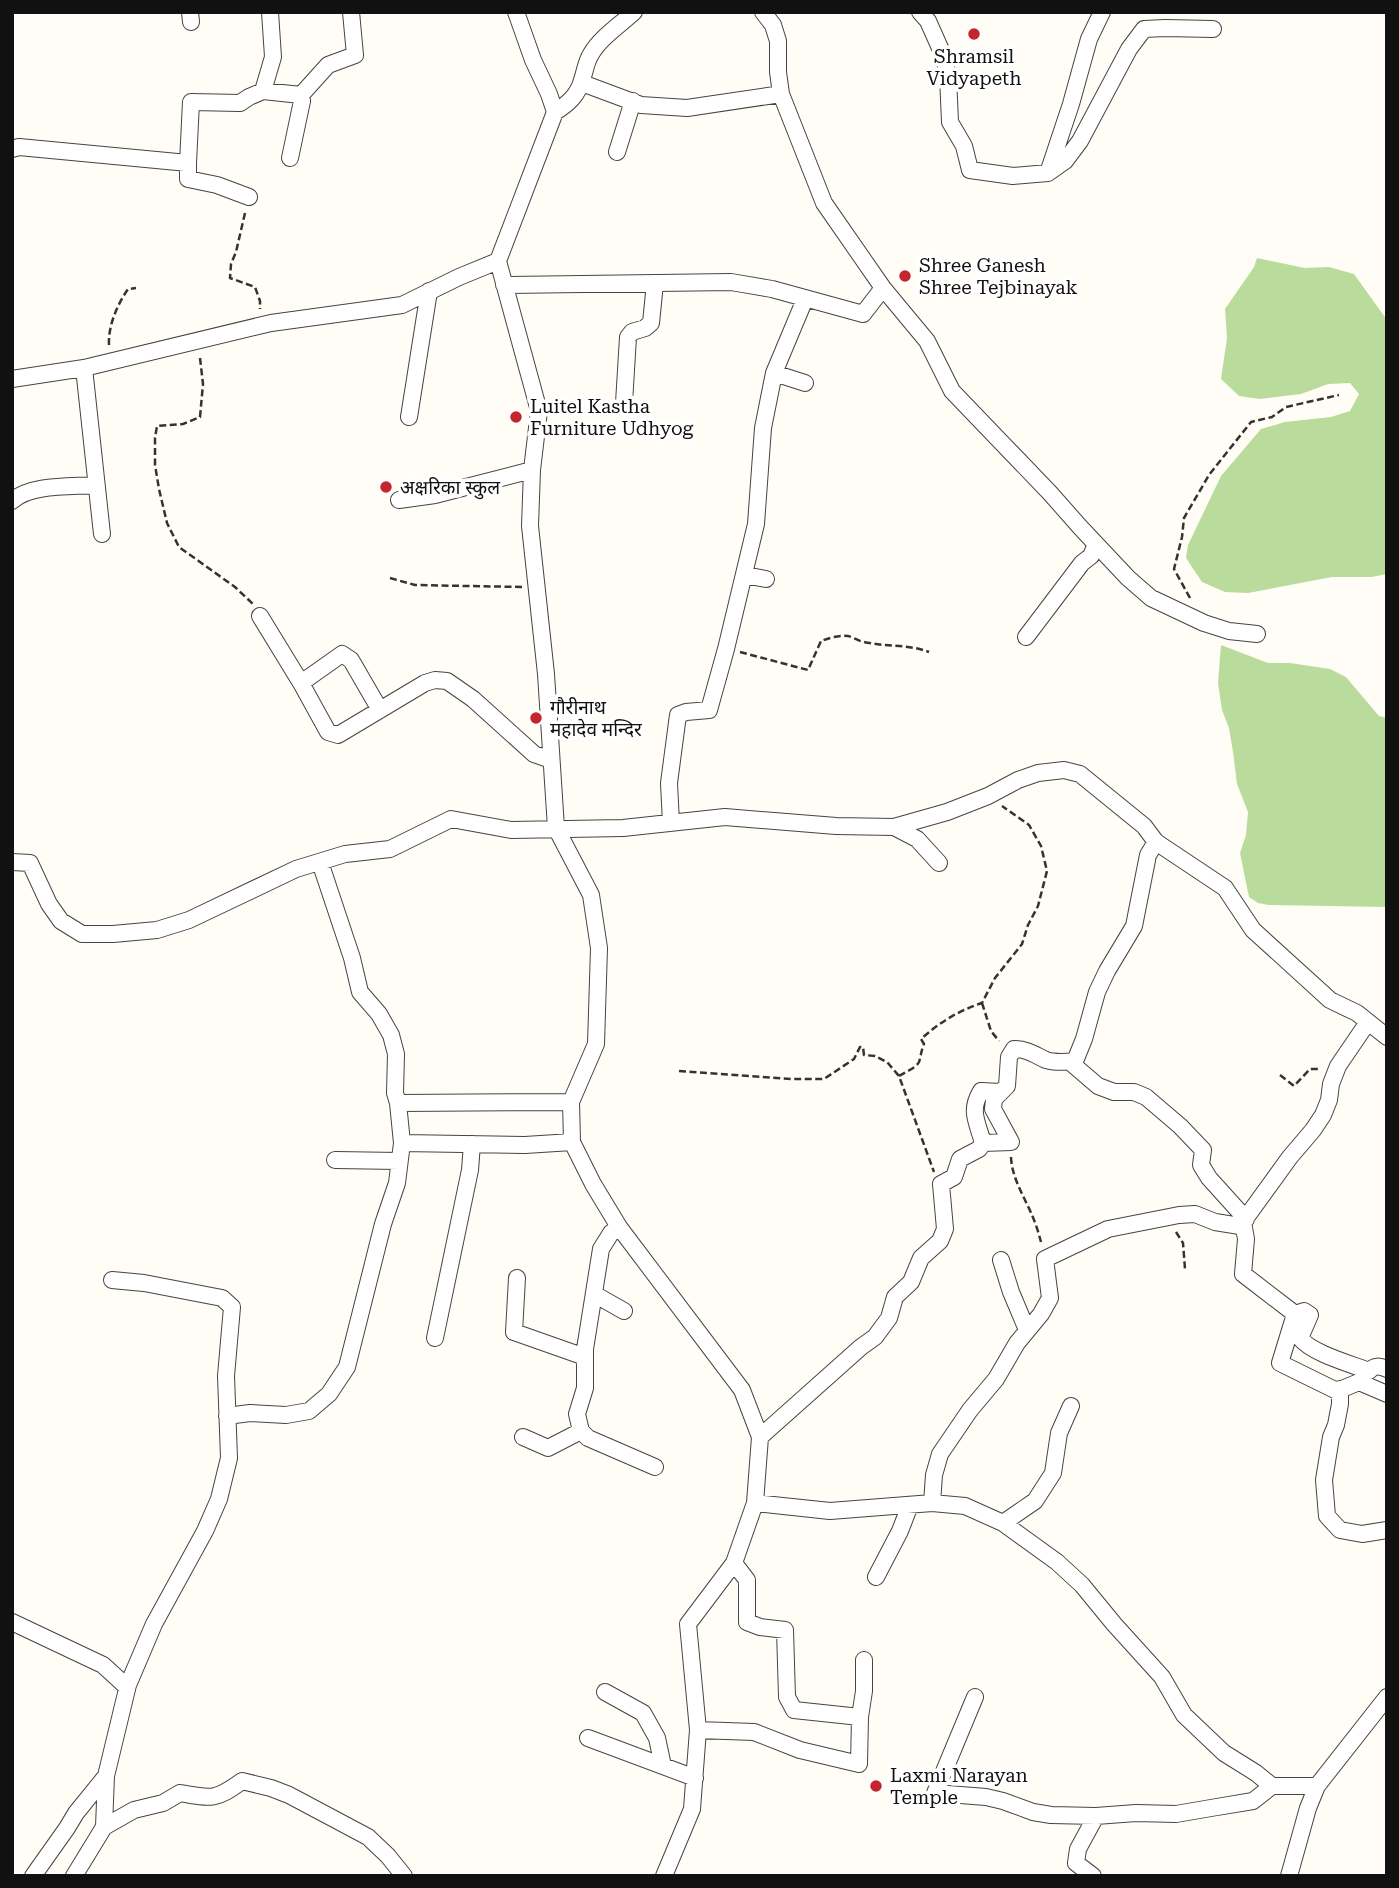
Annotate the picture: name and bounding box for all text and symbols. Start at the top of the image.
marker: Shramsil Vidyapeth [966,26,982,42]
place label: Shramsil Vidyapeth [927,45,1021,90]
place label: Shree Ganesh Shree Tejbinayak [919,254,1078,299]
marker: Shree Ganesh Shree Tejbinayak [897,268,913,284]
place label: Luitel Kastha Furniture Udhyog [530,395,694,440]
marker: Luitel Kastha Furniture Udhyog [508,409,524,425]
place label: अक्षरिका स्कुल [400,476,501,500]
marker: अक्षरिका स्कुल [378,479,394,495]
place label: गौरीनाथ महादेव मन्दिर [550,696,643,741]
marker: गौरीनाथ महादेव मन्दिर [528,710,544,726]
place label: Laxmi Narayan Temple [890,1764,1028,1809]
marker: Laxmi Narayan Temple [868,1778,884,1794]

